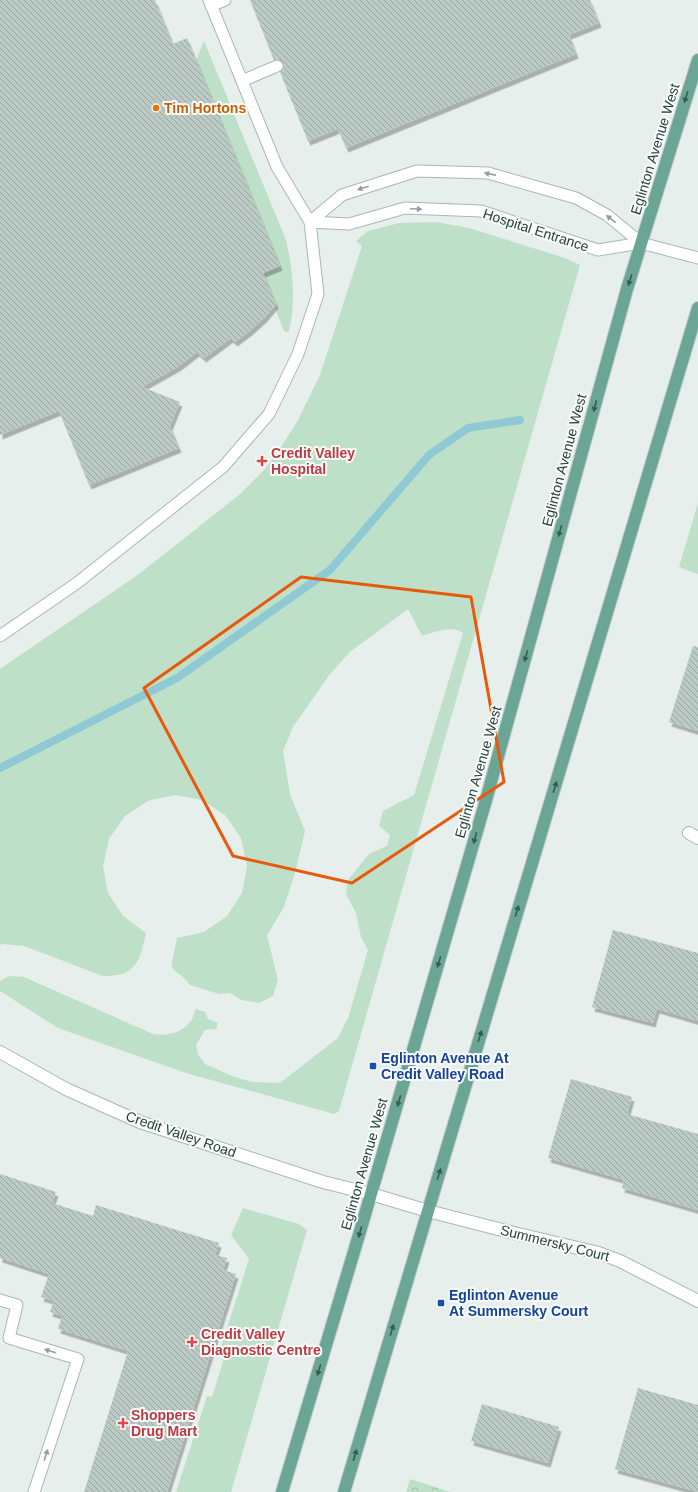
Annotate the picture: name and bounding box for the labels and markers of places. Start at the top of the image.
place label: Tim Hortons [164,100,246,116]
marker: Tim Hortons [151,103,161,113]
place label: Credit Valley Hospital [271,445,355,477]
marker: Credit Valley Hospital [256,455,268,467]
place label: Eglinton Avenue At Credit Valley Road [381,1050,509,1082]
marker: Eglinton Avenue At Credit Valley Road [368,1061,378,1071]
place label: Eglinton Avenue At Summersky Court [449,1287,589,1319]
marker: Eglinton Avenue At Summersky Court [436,1298,446,1308]
place label: Credit Valley Diagnostic Centre [201,1326,321,1358]
marker: Credit Valley Diagnostic Centre [186,1336,198,1348]
place label: Shoppers Drug Mart [131,1407,197,1439]
marker: Shoppers Drug Mart [118,1418,128,1428]

